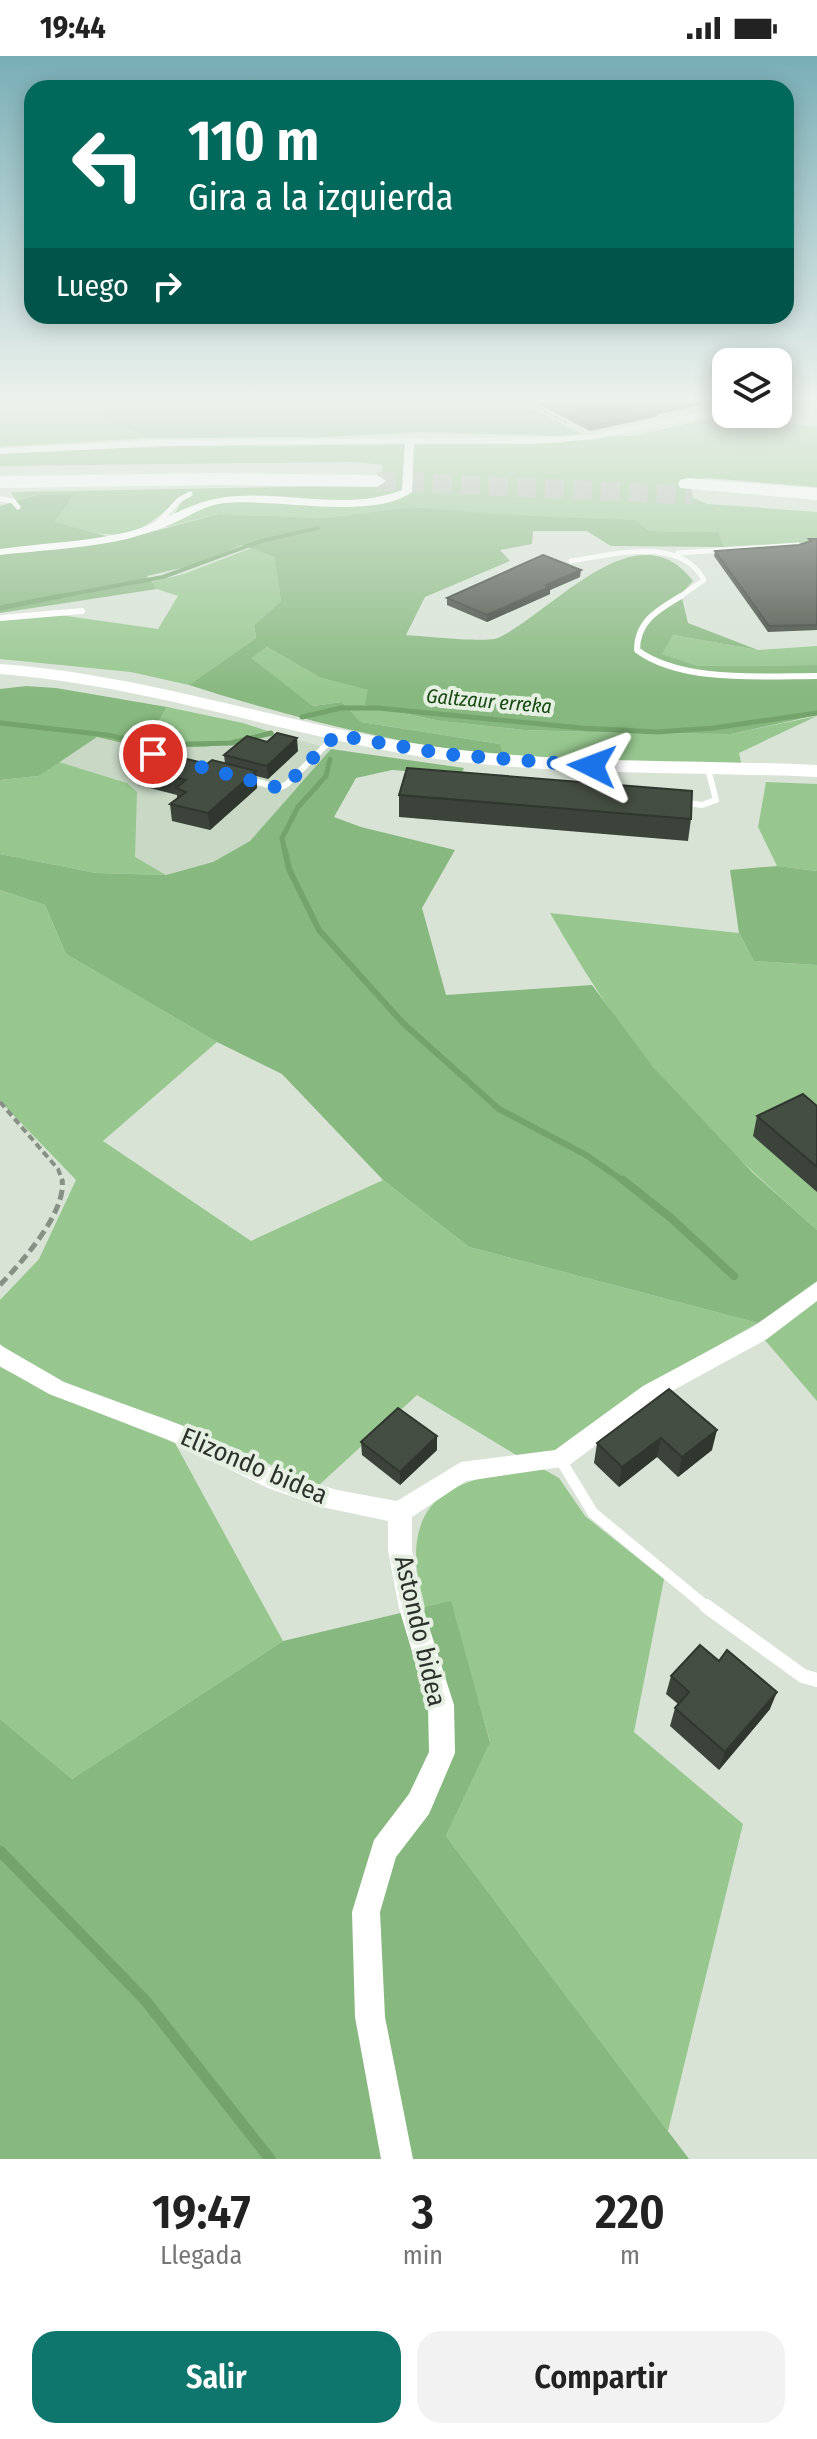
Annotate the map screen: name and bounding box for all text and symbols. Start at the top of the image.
text: 19:44 [40,10,106,46]
text: 110 m [188,108,319,175]
icon: left [56,112,160,216]
text: Gira a la izquierda [188,176,453,220]
icon: right [145,264,189,308]
text: Luego [56,268,129,304]
map controls [712,348,792,428]
button: layers [712,348,792,428]
water label: Galtzaur erreka [425,684,553,718]
pin [119,720,187,788]
position arrow [550,724,634,808]
icon: arrive [131,732,175,776]
street label: Elizondo bidea [176,1421,332,1511]
street label: Astondo bidea [388,1553,452,1709]
text: 19:47 [152,2183,251,2241]
text: 3 [412,2183,434,2241]
text: 220 [595,2183,665,2241]
text: Llegada [160,2240,242,2271]
text: min [403,2240,443,2271]
text: m [620,2240,640,2271]
button: Salir [32,2331,401,2423]
button: Compartir [417,2331,785,2423]

